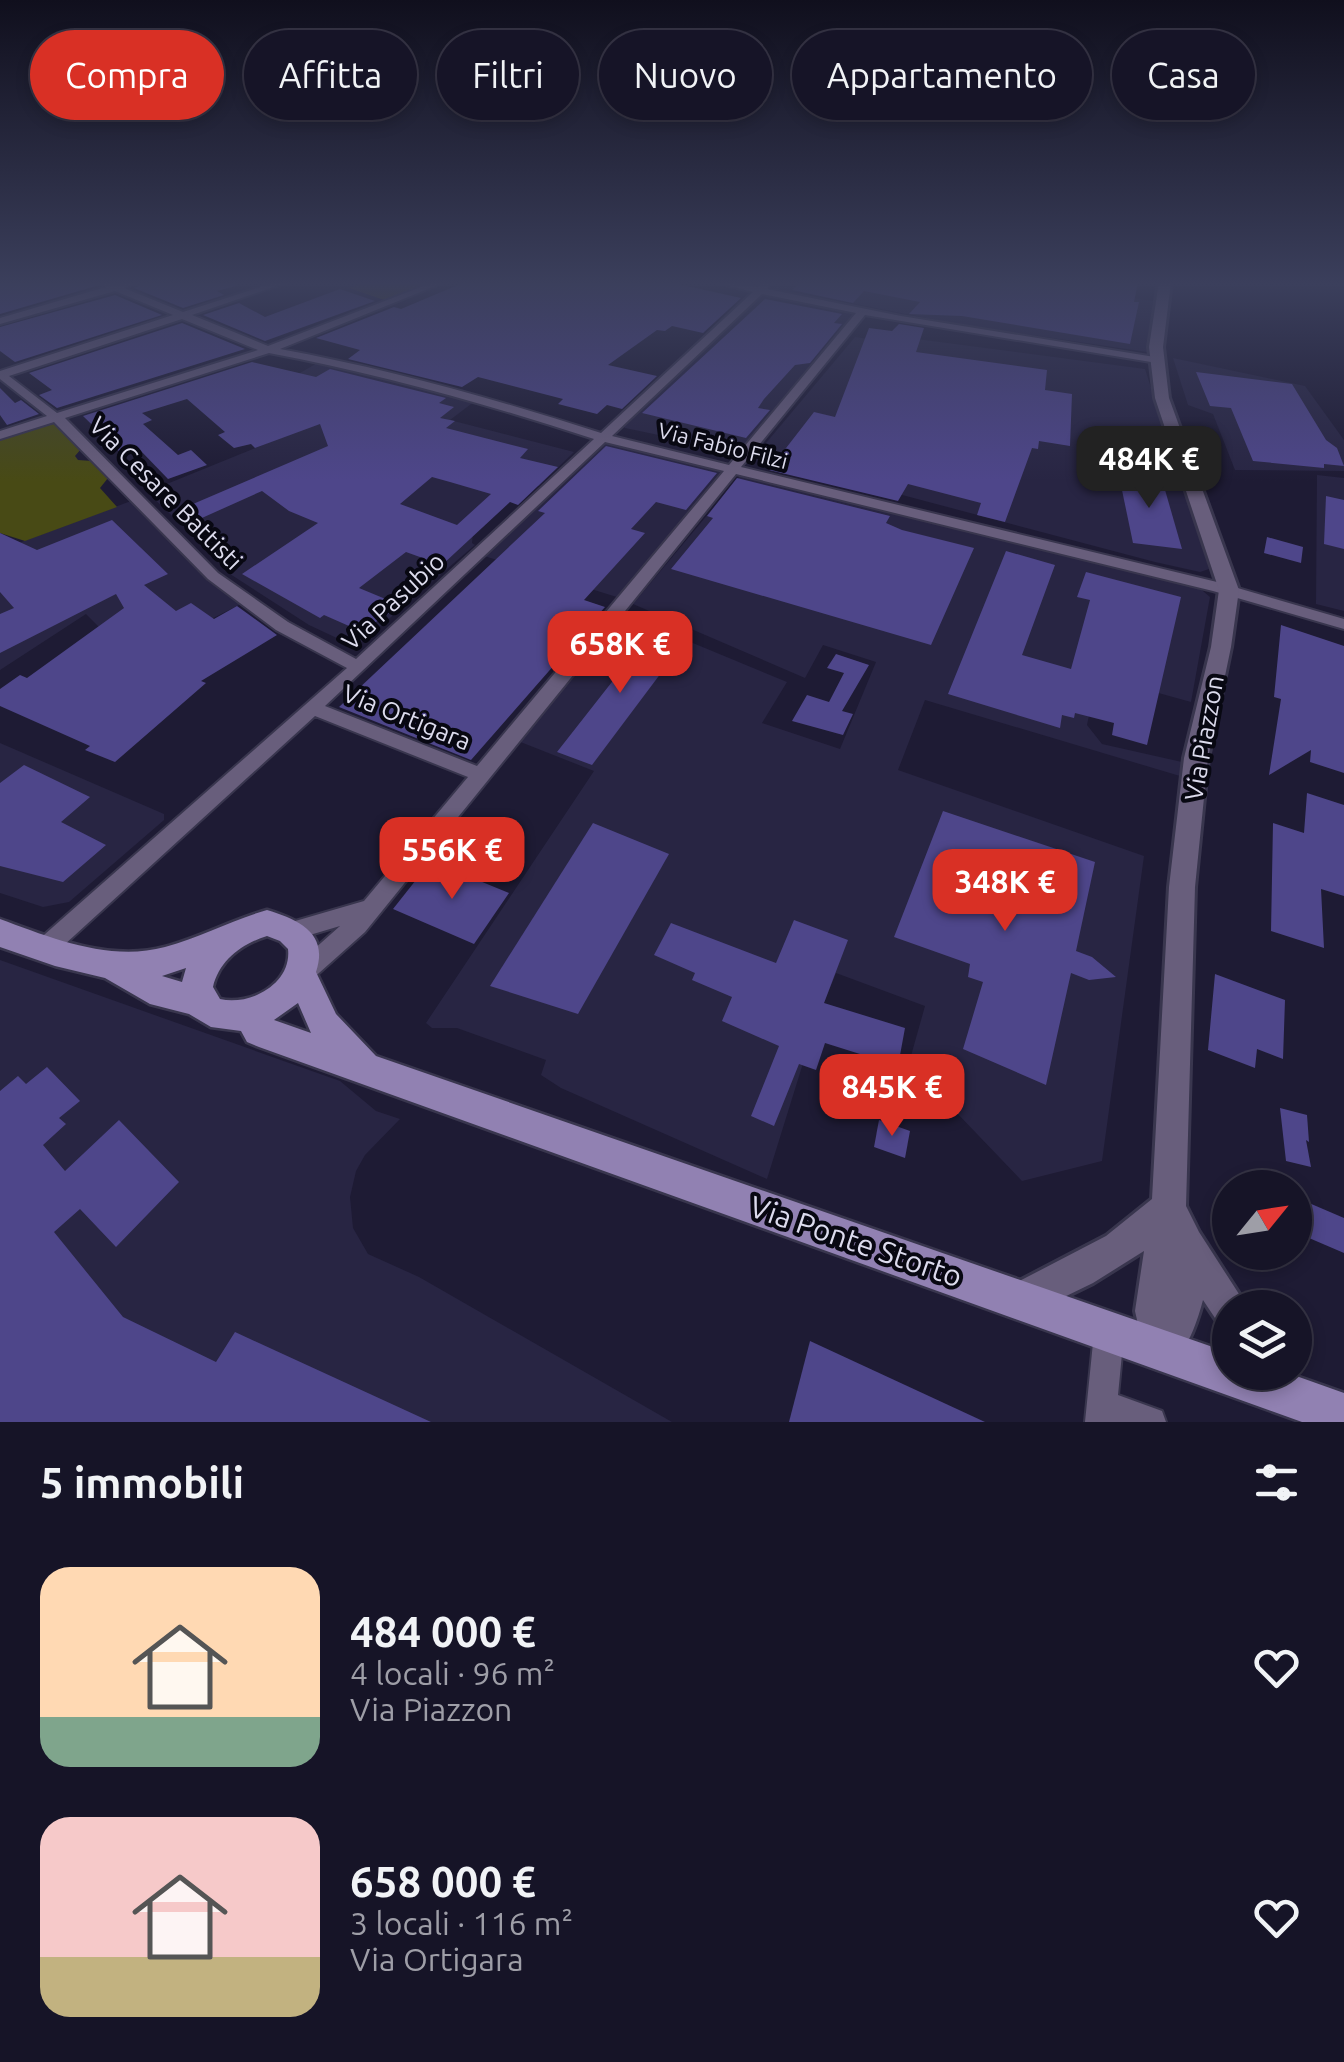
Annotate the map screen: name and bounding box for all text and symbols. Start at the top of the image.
chip: Compra [30,30,224,120]
chip: Affitta [244,30,417,120]
chip: Filtri [437,30,579,120]
chip: Nuovo [599,30,772,120]
chip: Appartamento [792,30,1092,120]
chip: Casa [1112,30,1255,120]
street label: Via Cesare Battisti [84,411,248,575]
street label: Via Fabio Filzi [656,417,790,473]
pin: 484K € [1068,426,1230,511]
text: 484K € [1098,440,1200,476]
street label: Via Pasubio [336,547,450,655]
pin: 658K € [539,611,701,696]
text: 658K € [569,625,671,661]
street label: Via Piazzon [1179,673,1229,803]
street label: Via Ortigara [339,679,475,755]
pin: 556K € [371,817,533,902]
text: 556K € [401,831,503,867]
pin: 348K € [924,849,1086,934]
text: 348K € [954,863,1056,899]
pin: 845K € [811,1054,973,1139]
text: 845K € [841,1068,943,1104]
north arrow [1212,1170,1312,1270]
map controls [1212,1170,1312,1390]
street label: Via Ponte Storto [745,1189,967,1293]
button: layers [1212,1290,1312,1390]
icon: filters [1249,1455,1304,1510]
text: 5 immobili [40,1459,244,1506]
icon: home [120,1607,240,1727]
text: 484 000 € [350,1608,536,1655]
icon: heart [1249,1640,1304,1695]
text: 4 locali · 96 m² [350,1655,555,1691]
text: Via Piazzon [350,1691,512,1727]
icon: home [120,1857,240,1977]
text: 658 000 € [350,1858,536,1905]
icon: heart [1249,1890,1304,1945]
text: 3 locali · 116 m² [350,1905,573,1941]
text: Via Ortigara [350,1941,524,1977]

